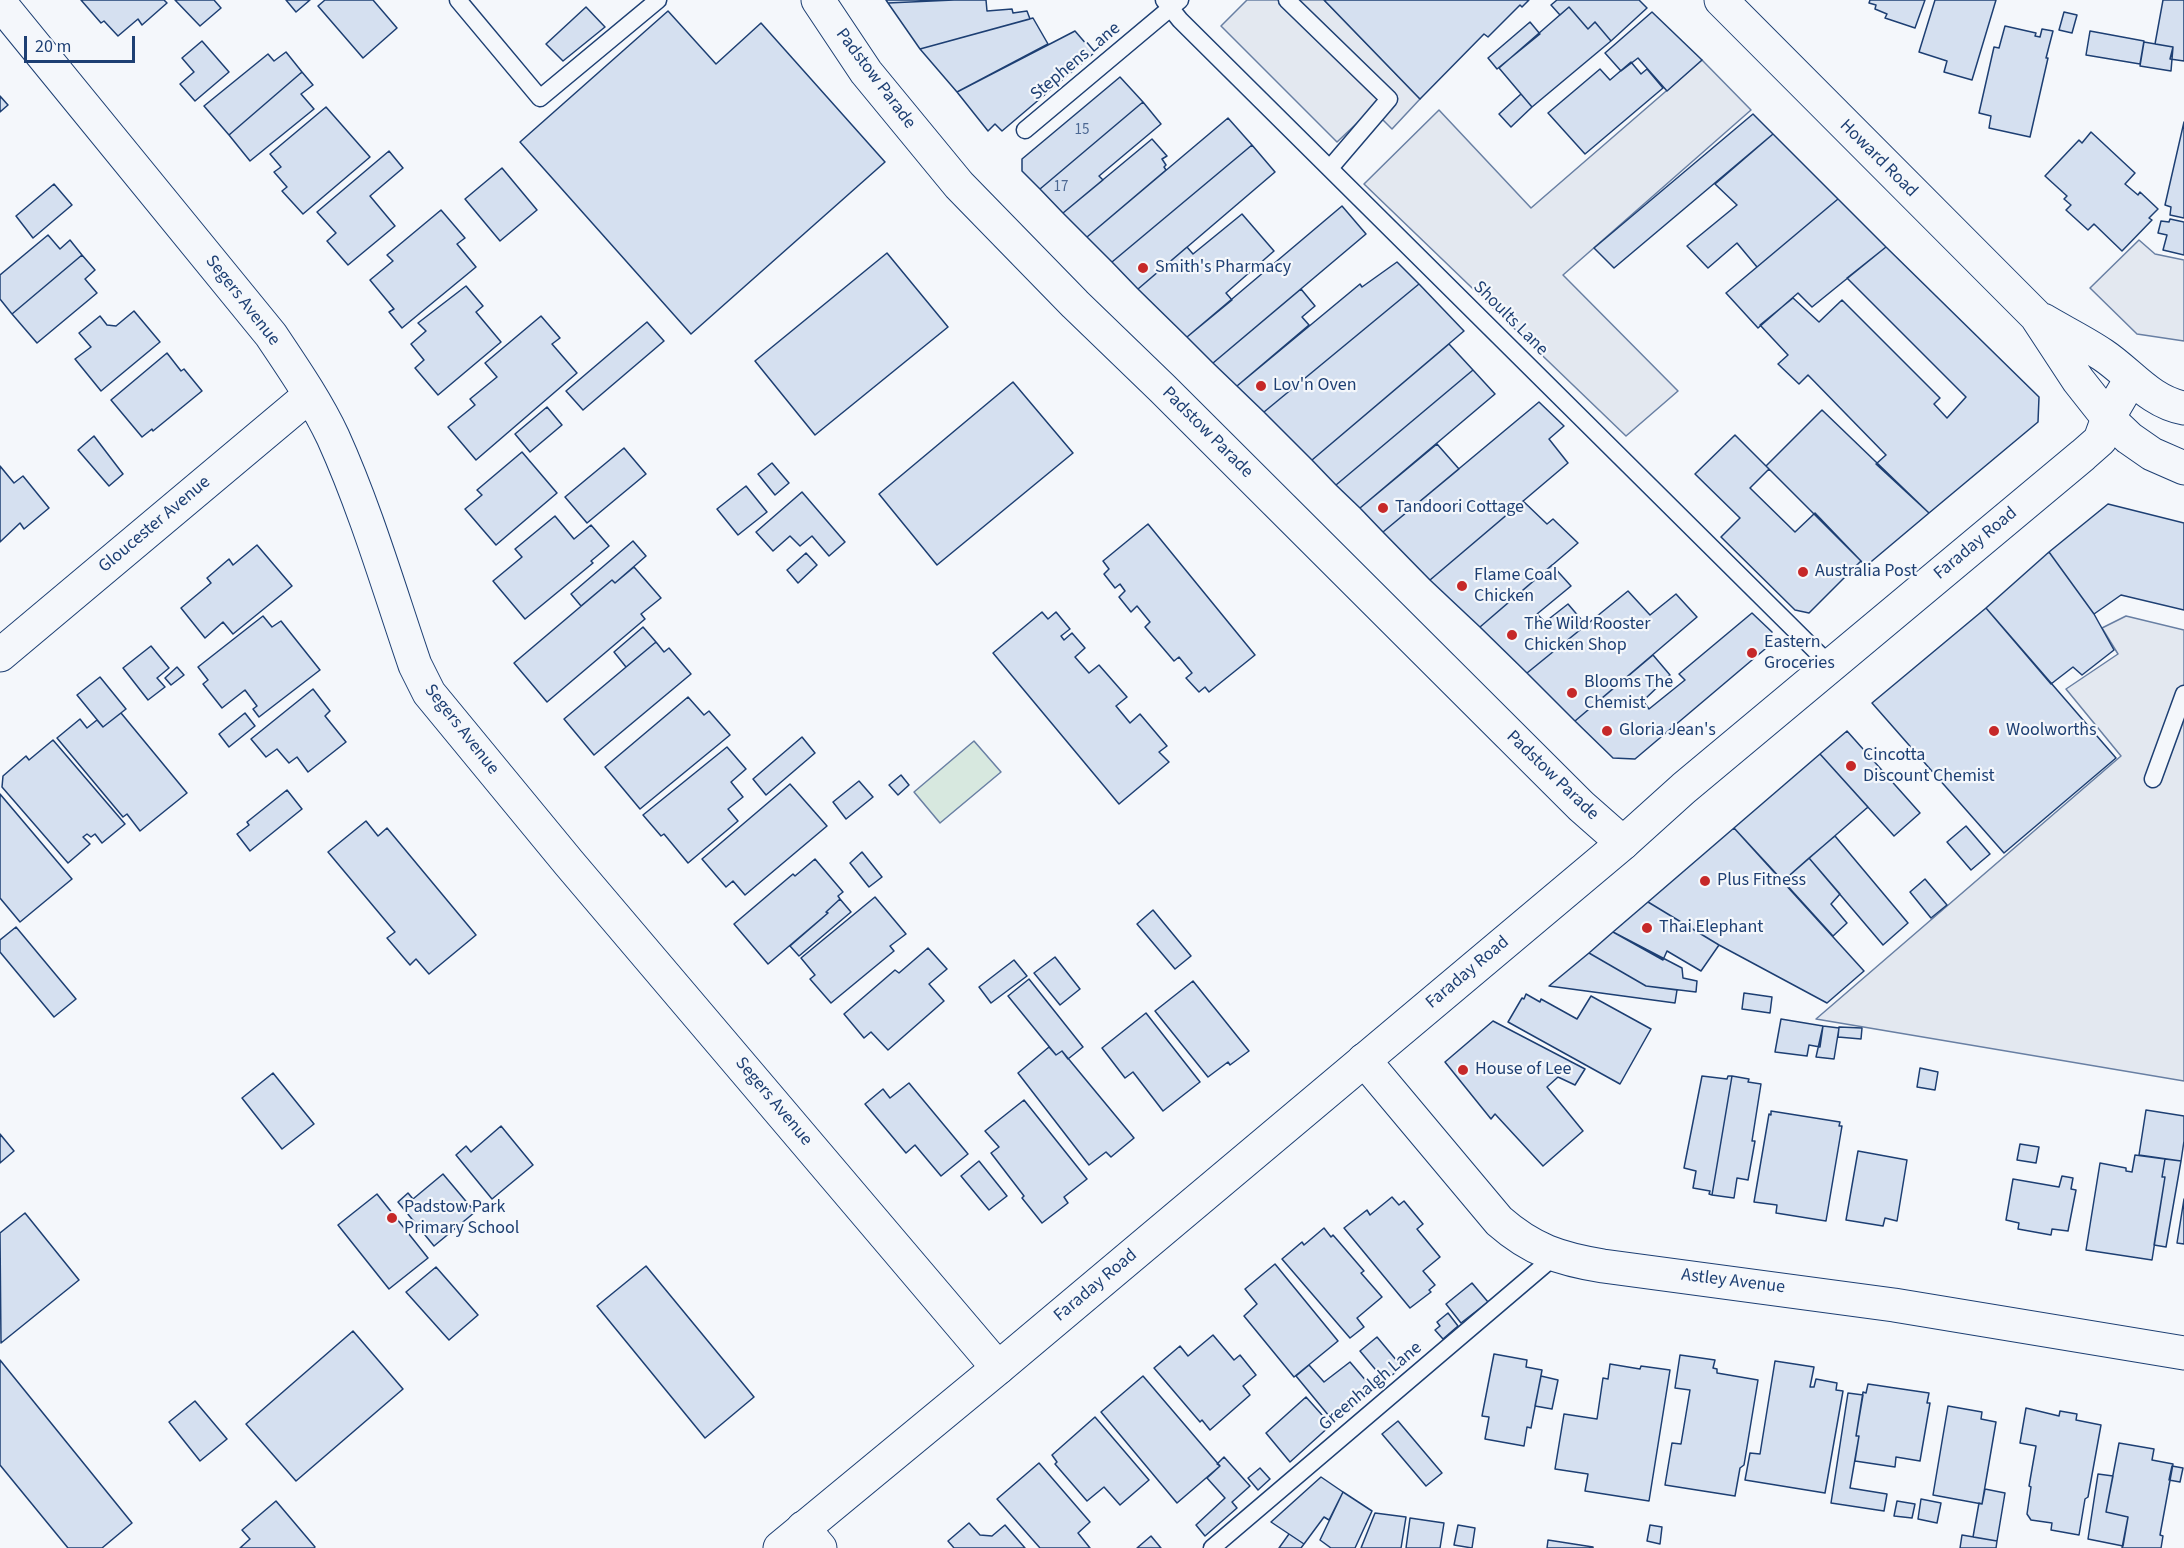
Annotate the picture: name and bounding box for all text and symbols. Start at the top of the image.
street label: Stephens Lane [1027,18,1125,106]
scale bar [27,24,138,62]
street label: Padstow Parade [830,25,920,133]
text: 20 m [35,34,71,59]
street label: Howard Road [1834,115,1922,203]
house number: 15 [1075,122,1089,140]
house number: 17 [1054,179,1068,197]
street label: Segers Avenue [200,251,284,351]
place label: Smith's Pharmacy [1155,257,1291,279]
marker: Smith's Pharmacy [1136,261,1150,275]
street label: Shoults Lane [1468,277,1552,361]
place label: Lov'n Oven [1273,375,1357,397]
marker: Lov'n Oven [1254,379,1268,393]
street label: Padstow Parade [1157,383,1257,483]
street label: Gloucester Avenue [95,472,215,578]
place label: Tandoori Cottage [1395,497,1524,519]
marker: Tandoori Cottage [1376,501,1390,515]
street label: Faraday Road [1930,503,2022,585]
place label: Australia Post [1815,561,1917,583]
place label: Flame Coal Chicken [1474,565,1557,608]
marker: Australia Post [1796,565,1810,579]
marker: Flame Coal Chicken [1455,579,1469,593]
place label: The Wild Rooster Chicken Shop [1524,614,1650,656]
marker: The Wild Rooster Chicken Shop [1505,628,1519,642]
place label: Eastern Groceries [1764,632,1835,674]
marker: Eastern Groceries [1745,646,1759,660]
place label: Blooms The Chemist [1584,672,1673,714]
street label: Segers Avenue [419,680,503,780]
marker: Blooms The Chemist [1565,686,1579,700]
place label: Gloria Jean's [1619,720,1716,742]
place label: Woolworths [2006,720,2097,742]
marker: Gloria Jean's [1600,724,1614,738]
marker: Woolworths [1987,724,2001,738]
street label: Padstow Parade [1501,727,1603,825]
place label: Cincotta Discount Chemist [1863,745,1995,788]
marker: Cincotta Discount Chemist [1844,759,1858,773]
place label: Plus Fitness [1717,870,1806,892]
marker: Plus Fitness [1698,874,1712,888]
place label: Thai Elephant [1659,917,1763,939]
marker: Thai Elephant [1640,921,1654,935]
street label: Faraday Road [1422,932,1514,1014]
street label: Segers Avenue [730,1053,816,1151]
place label: House of Lee [1475,1059,1571,1081]
marker: House of Lee [1456,1063,1470,1077]
place label: Padstow Park Primary School [404,1197,519,1240]
marker: Padstow Park Primary School [385,1211,399,1225]
street label: Faraday Road [1050,1245,1142,1327]
street label: Astley Avenue [1680,1265,1786,1299]
street label: Greenhalgh Lane [1315,1338,1427,1436]

